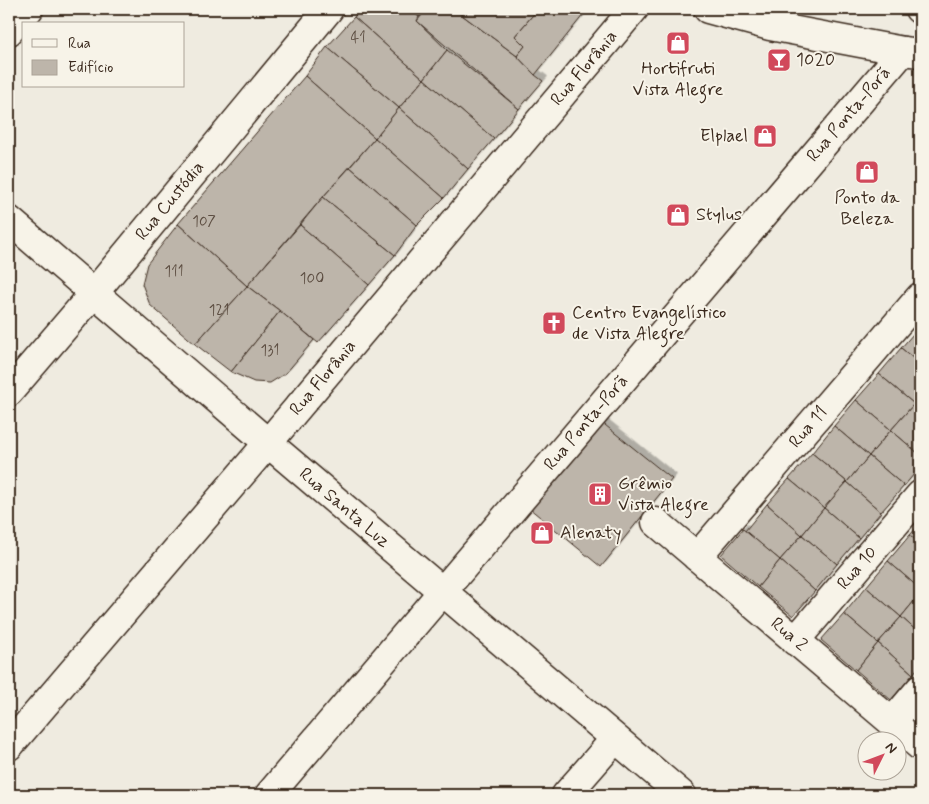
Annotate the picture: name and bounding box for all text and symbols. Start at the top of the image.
legend [22,22,185,88]
street label: Rua Florânia [545,25,623,111]
house number: 41 [350,28,366,48]
shop icon: Hortifruti Vista Alegre [665,30,691,56]
text: Rua [68,34,91,54]
bar icon: 1020 [766,47,792,73]
place label: 1020 [796,48,835,72]
place label: Hortifruti Vista Alegre [633,57,724,104]
text: Edifício [68,58,113,78]
street label: Rua Ponta-Porã [801,62,896,167]
shop icon: Elplael [752,123,778,149]
place label: Elplael [700,124,748,148]
street label: Rua Custódia [130,156,210,246]
shop icon: Ponto da Beleza [854,159,880,185]
place label: Ponto da Beleza [834,186,900,231]
shop icon: Stylus [665,202,691,228]
place label: Stylus [696,203,742,227]
house number: 107 [192,212,216,232]
house number: 111 [165,262,184,282]
house number: 100 [300,269,324,289]
house number: 121 [209,301,229,321]
place label: Centro Evangelístico de Vista Alegre [572,301,726,348]
church icon: Centro Evangelístico de Vista Alegre [541,310,567,336]
street label: Rua Florânia [284,335,362,421]
house number: 131 [261,341,279,361]
street label: Rua Ponta-Porã [539,370,634,476]
street label: Rua 11 [784,401,833,453]
street label: Rua Santa Luz [294,462,395,554]
place label: Grêmio Vista Alegre [618,472,709,519]
building icon: Grêmio Vista Alegre [587,481,613,507]
shop icon: Alenaty [529,520,555,546]
place label: Alenaty [560,521,622,545]
street label: Rua 10 [832,541,883,595]
street label: Rua 2 [765,612,812,657]
north arrow [856,732,906,782]
text: N [881,738,901,757]

